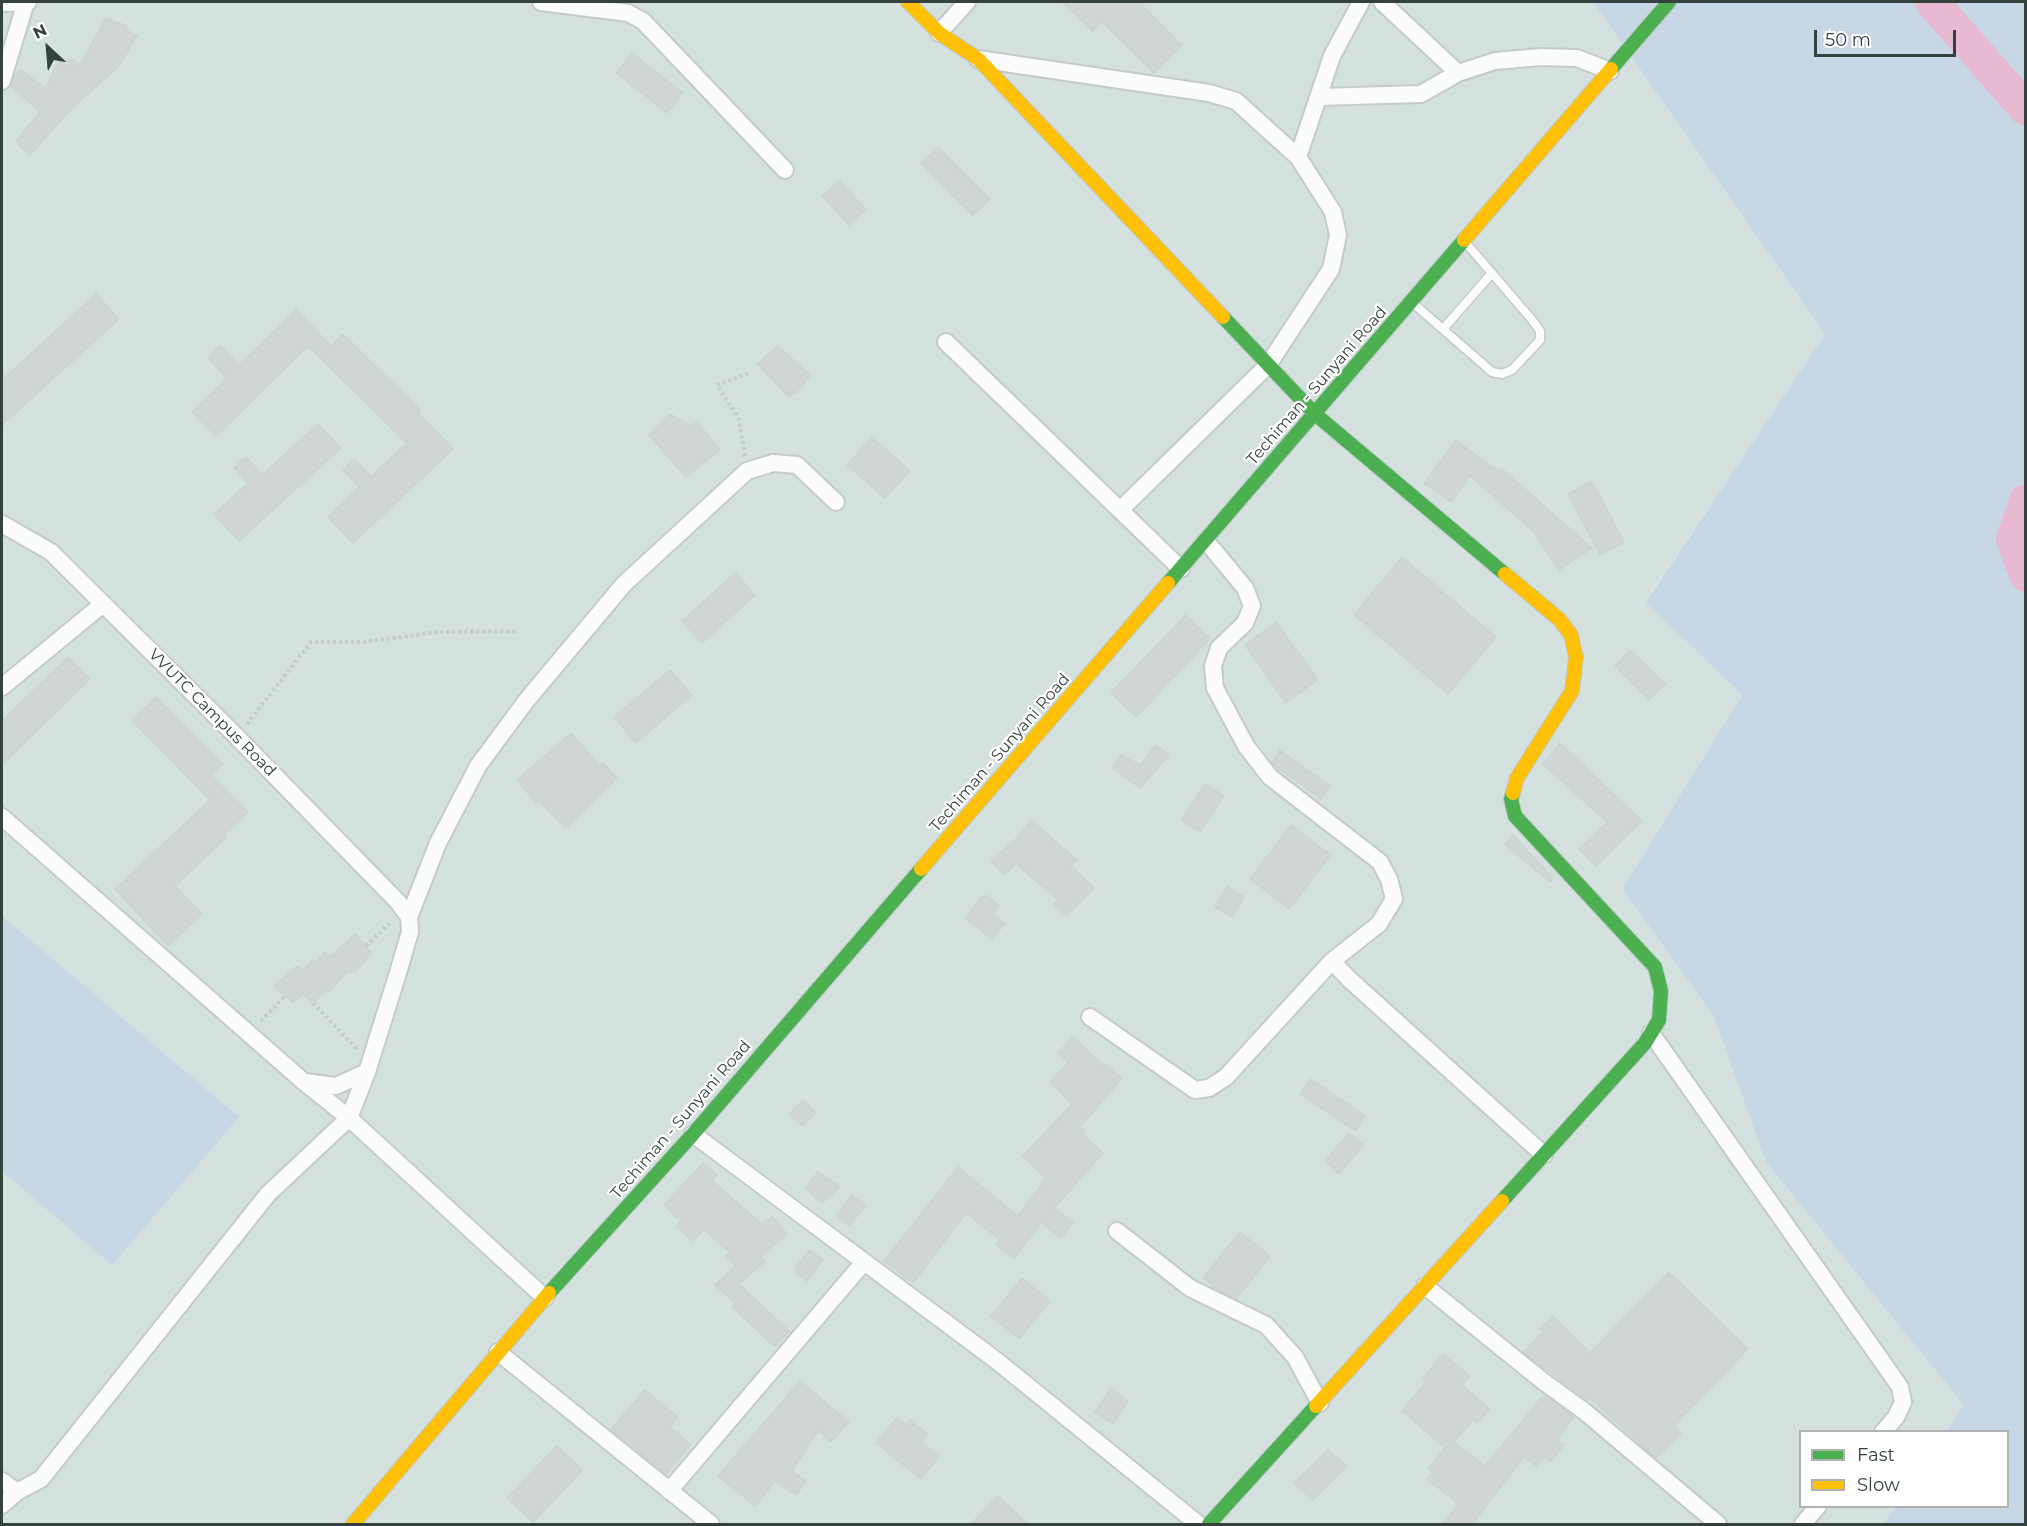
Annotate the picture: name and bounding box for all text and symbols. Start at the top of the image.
north arrow [18,18,78,78]
scale bar [1817,18,1960,56]
text: N [30,20,50,43]
text: 50 m [1825,29,1871,51]
street label: Techiman - Sunyani Road [1243,303,1391,469]
street label: VVUTC Campus Road [144,645,280,781]
street label: Techiman - Sunyani Road [926,670,1074,836]
street label: Techiman - Sunyani Road [607,1037,755,1203]
legend [1799,1430,2009,1508]
text: Fast [1857,1444,1895,1466]
text: Slow [1857,1474,1900,1496]

